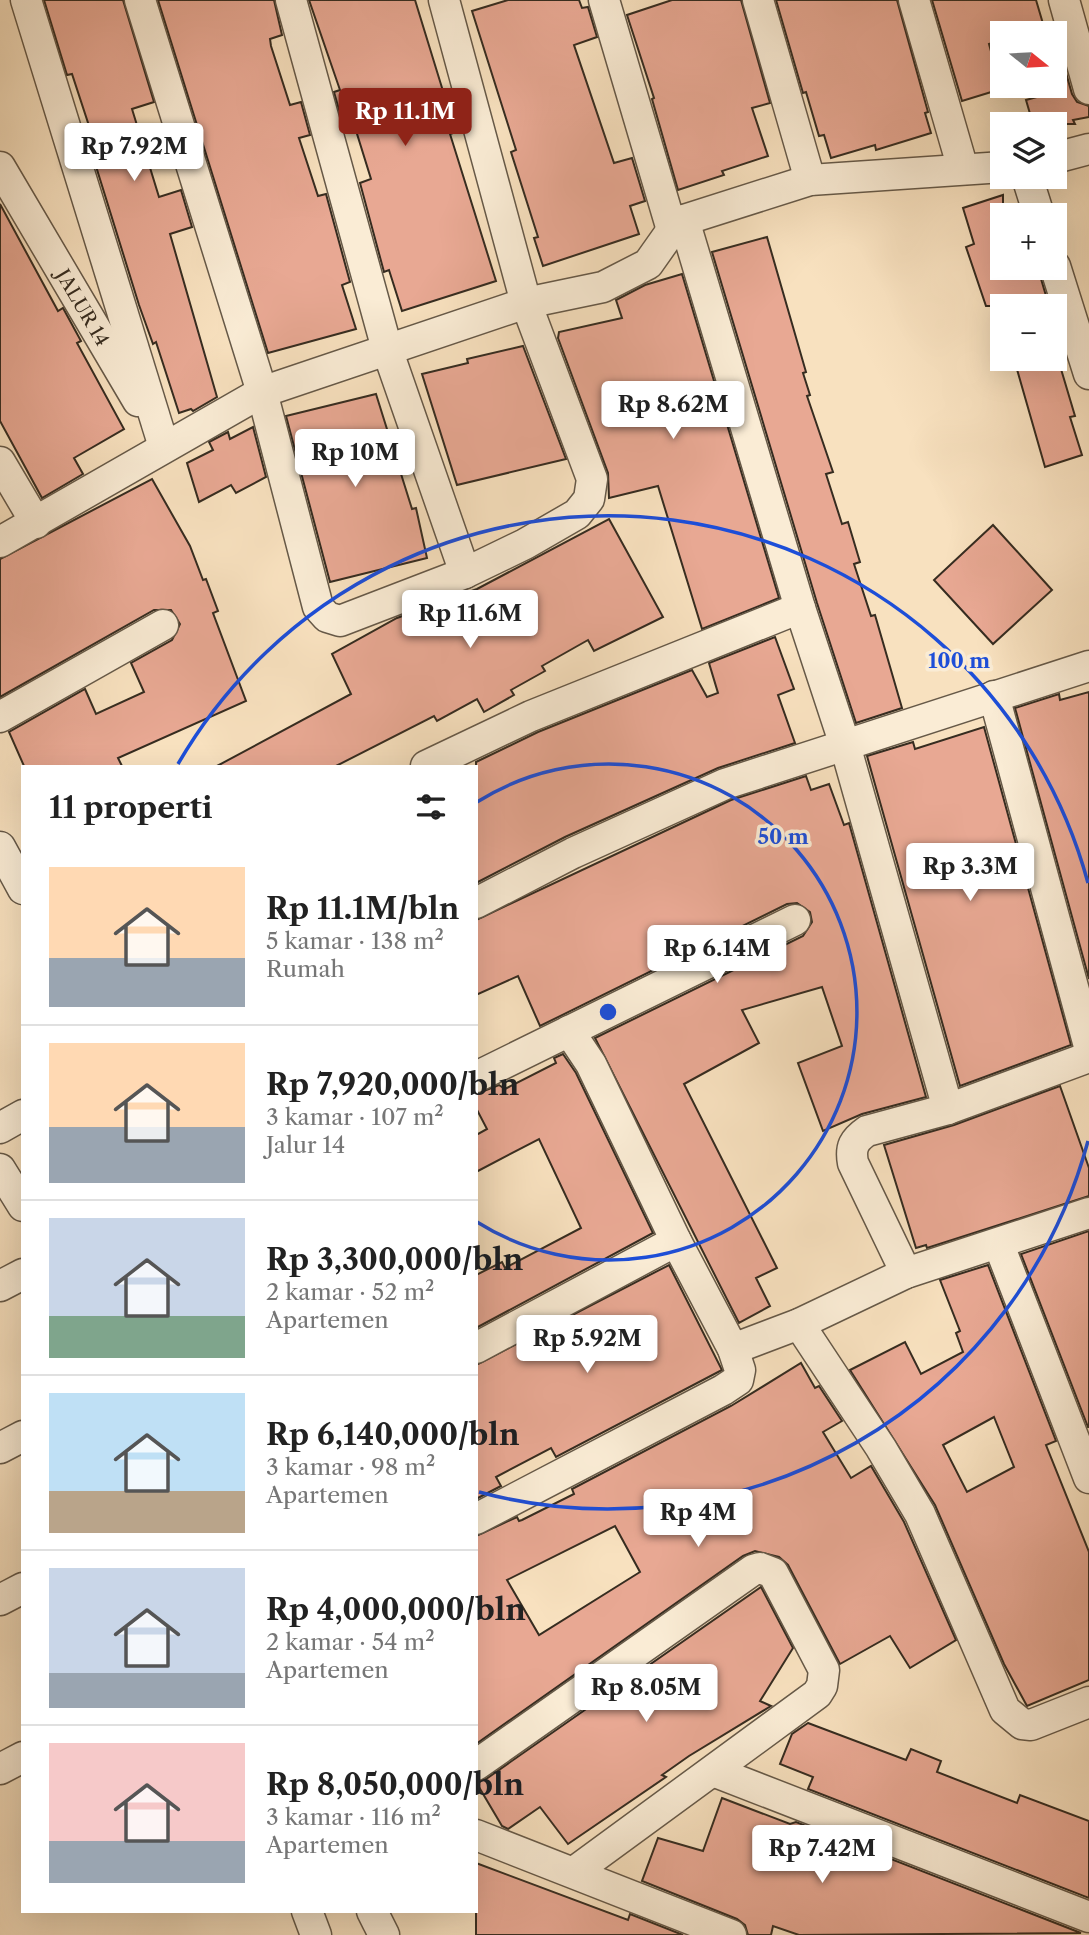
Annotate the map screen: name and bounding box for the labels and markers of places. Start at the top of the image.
pin: Rp 11.1M [333,88,477,148]
pin: Rp 7.92M [62,124,206,183]
pin: Rp 8.62M [601,382,745,441]
pin: Rp 10M [298,430,412,489]
pin: Rp 11.6M [398,590,542,650]
pin: Rp 3.3M [905,844,1035,903]
pin: Rp 6.14M [645,926,789,985]
centre of rings [596,1000,620,1024]
pin: Rp 5.92M [515,1316,659,1375]
pin: Rp 4M [649,1490,747,1549]
pin: Rp 8.05M [574,1664,718,1724]
pin: Rp 7.42M [750,1826,894,1885]

